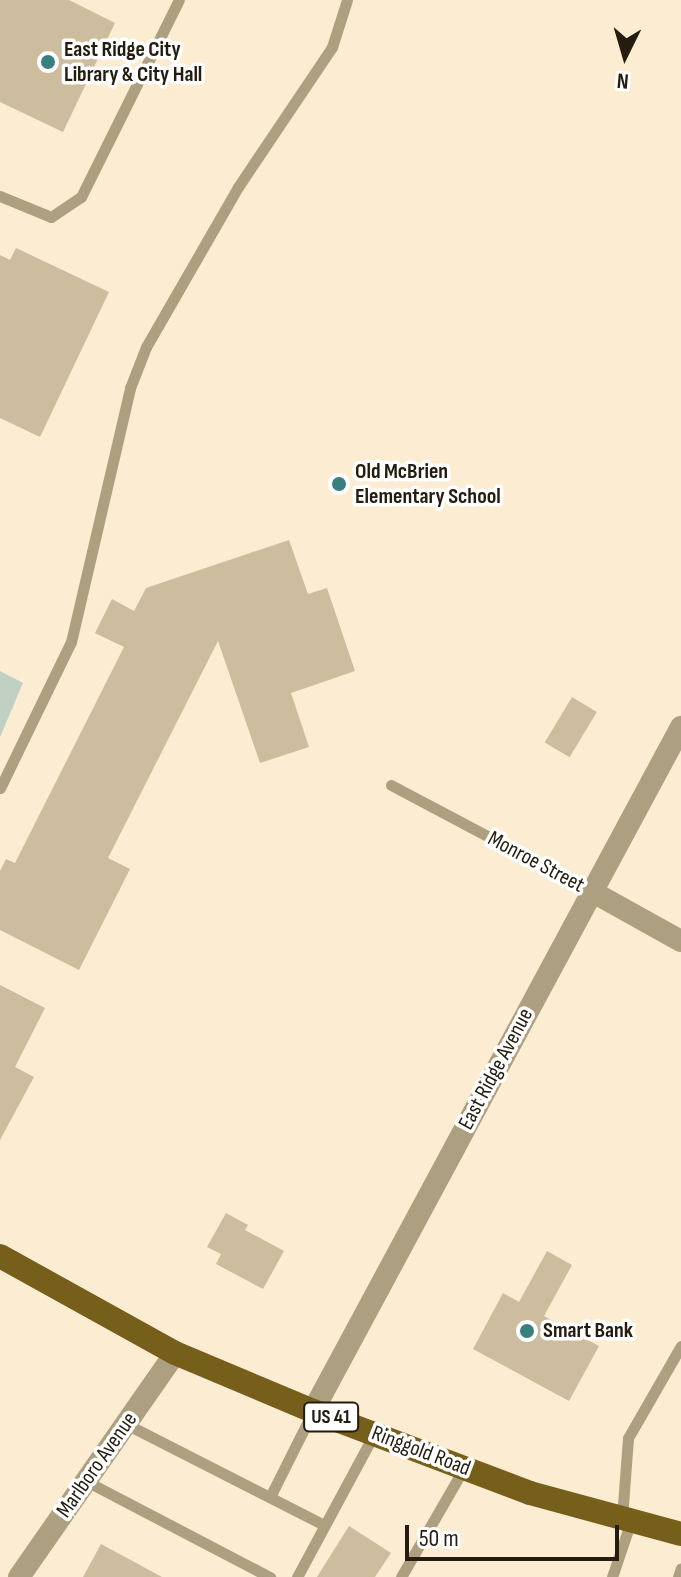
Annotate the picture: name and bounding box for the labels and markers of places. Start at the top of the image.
place label: East Ridge City Library & City Hall [64,36,202,88]
marker: East Ridge City Library & City Hall [39,53,57,71]
place label: Old McBrien Elementary School [355,458,501,510]
marker: Old McBrien Elementary School [330,475,348,493]
place label: Smart Bank [543,1318,633,1344]
marker: Smart Bank [518,1322,536,1340]

